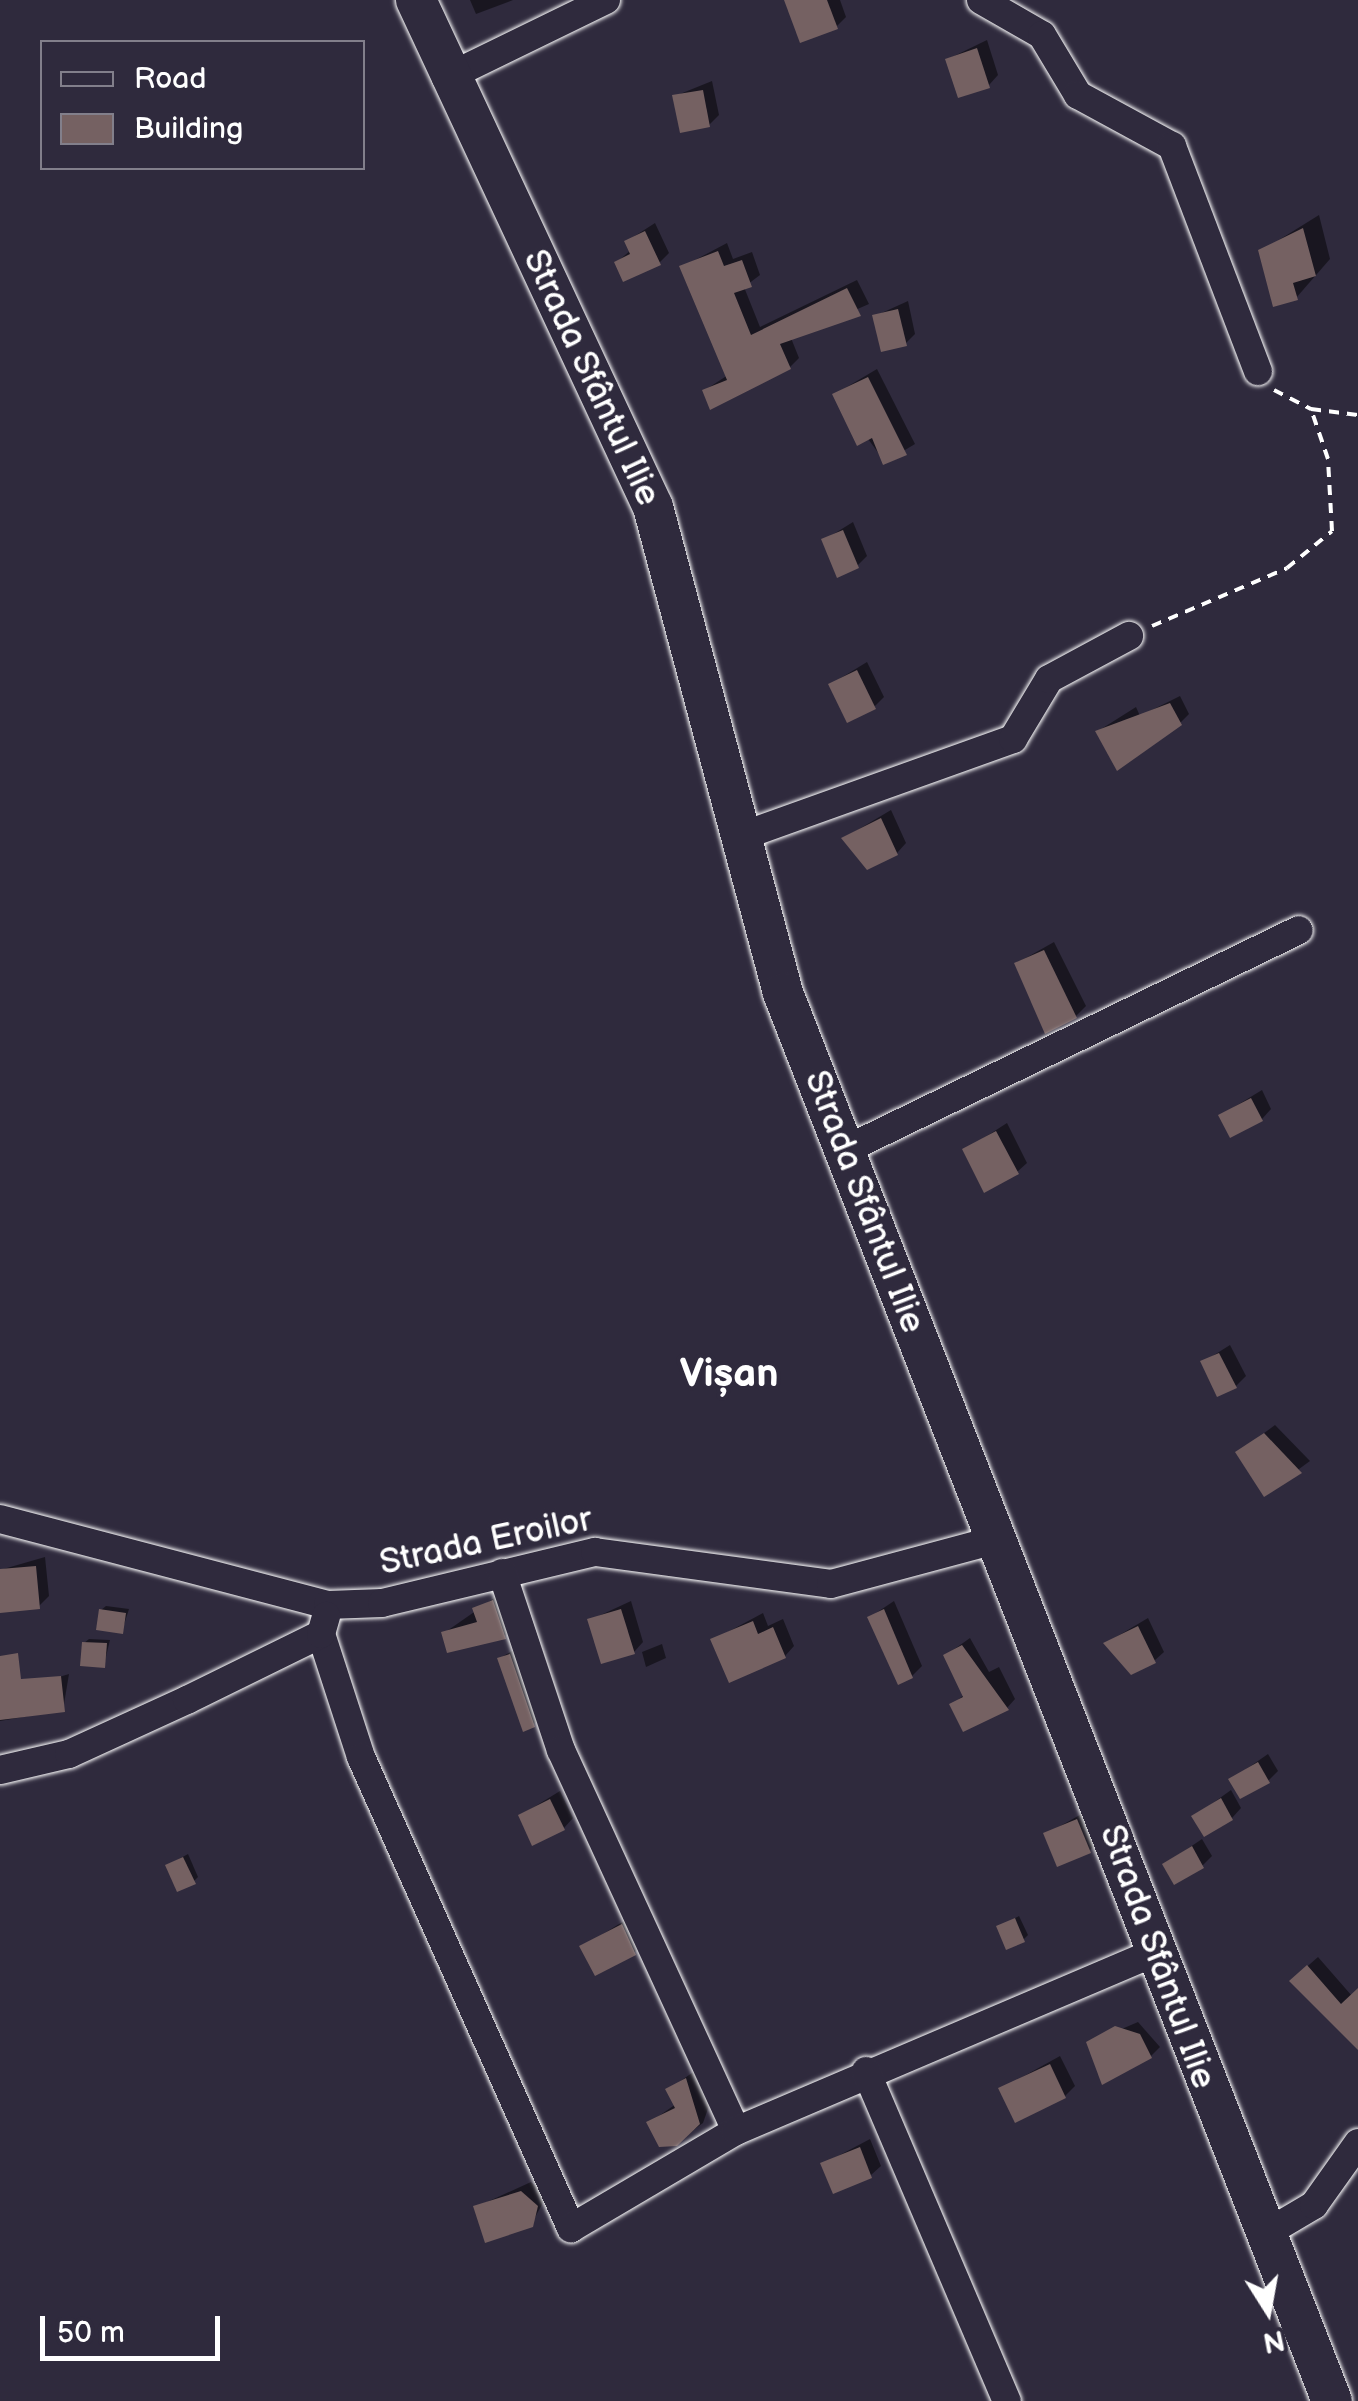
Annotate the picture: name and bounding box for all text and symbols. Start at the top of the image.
legend [40,40,365,170]
text: Road [134,61,207,97]
text: Building [134,111,243,147]
street label: Strada Sfântul Ilie [513,243,669,513]
street label: Strada Sfântul Ilie [795,1065,933,1339]
district label: Vișan [680,1350,778,1398]
street label: Strada Eroilor [376,1499,596,1585]
street label: Strada Sfântul Ilie [1090,1819,1224,2095]
north arrow [1218,2261,1318,2361]
scale bar [45,2296,225,2358]
text: 50 m [57,2315,125,2351]
text: N [1260,2323,1287,2359]

